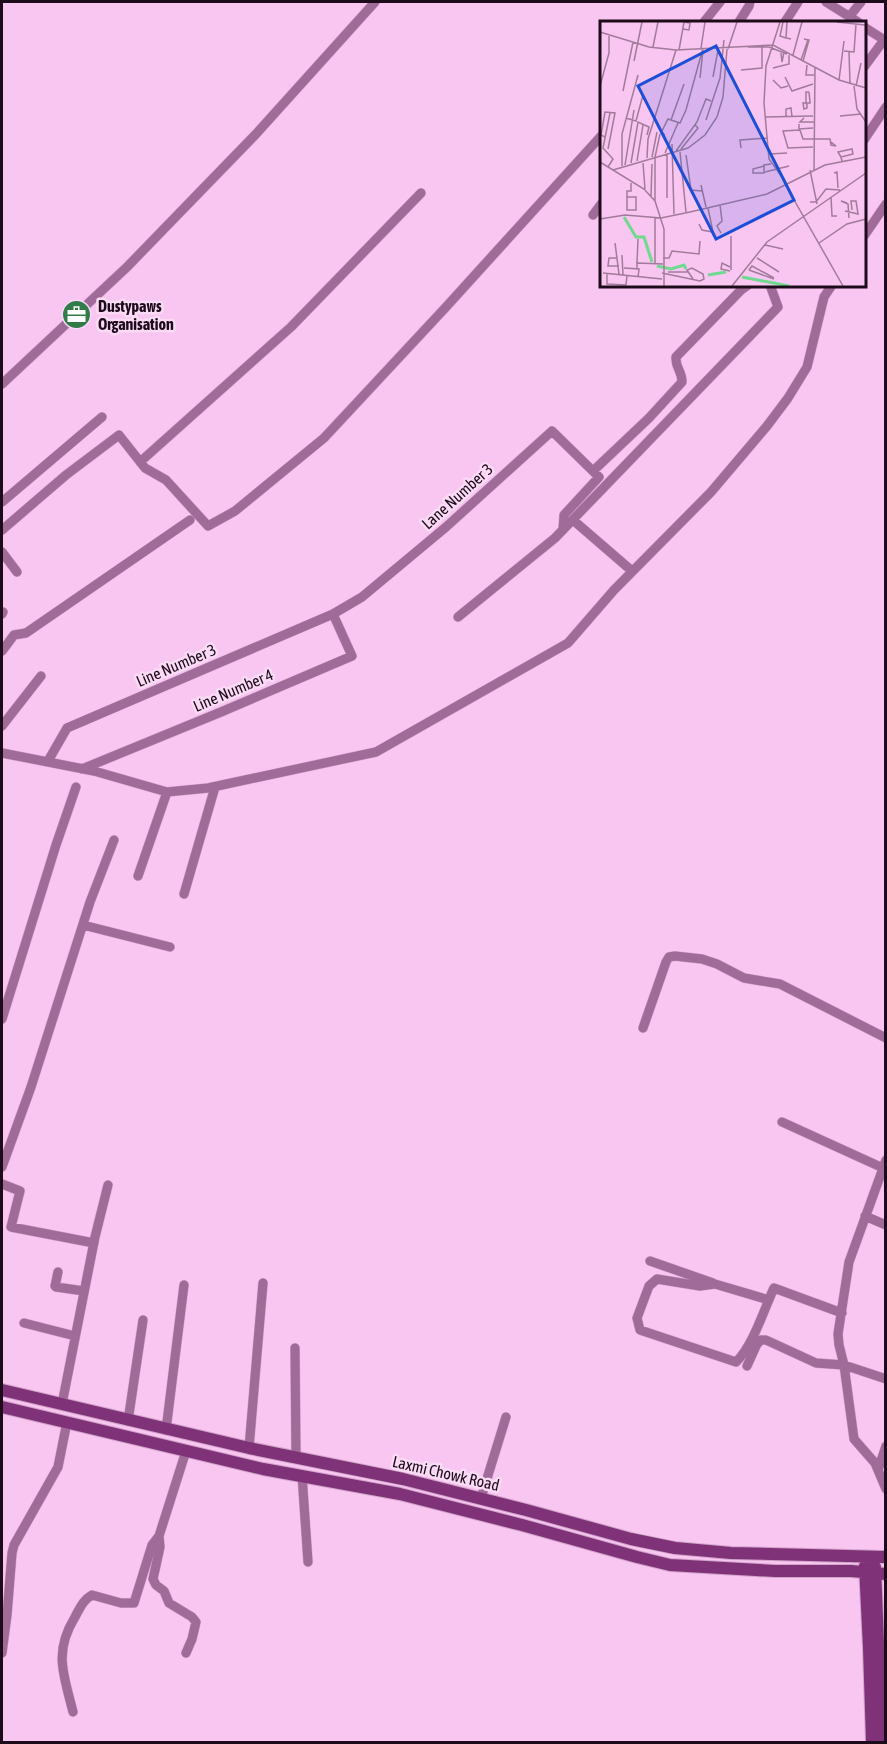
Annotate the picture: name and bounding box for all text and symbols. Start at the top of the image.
inset map [600,21,866,286]
place label: Dustypaws Organisation [98,297,174,333]
office icon: Dustypaws Organisation [61,299,93,331]
street label: Lane Number 3 [418,460,496,532]
street label: Line Number 3 [133,640,219,690]
street label: Line Number 4 [190,665,276,715]
street label: Laxmi Chowk Road [391,1452,501,1494]

